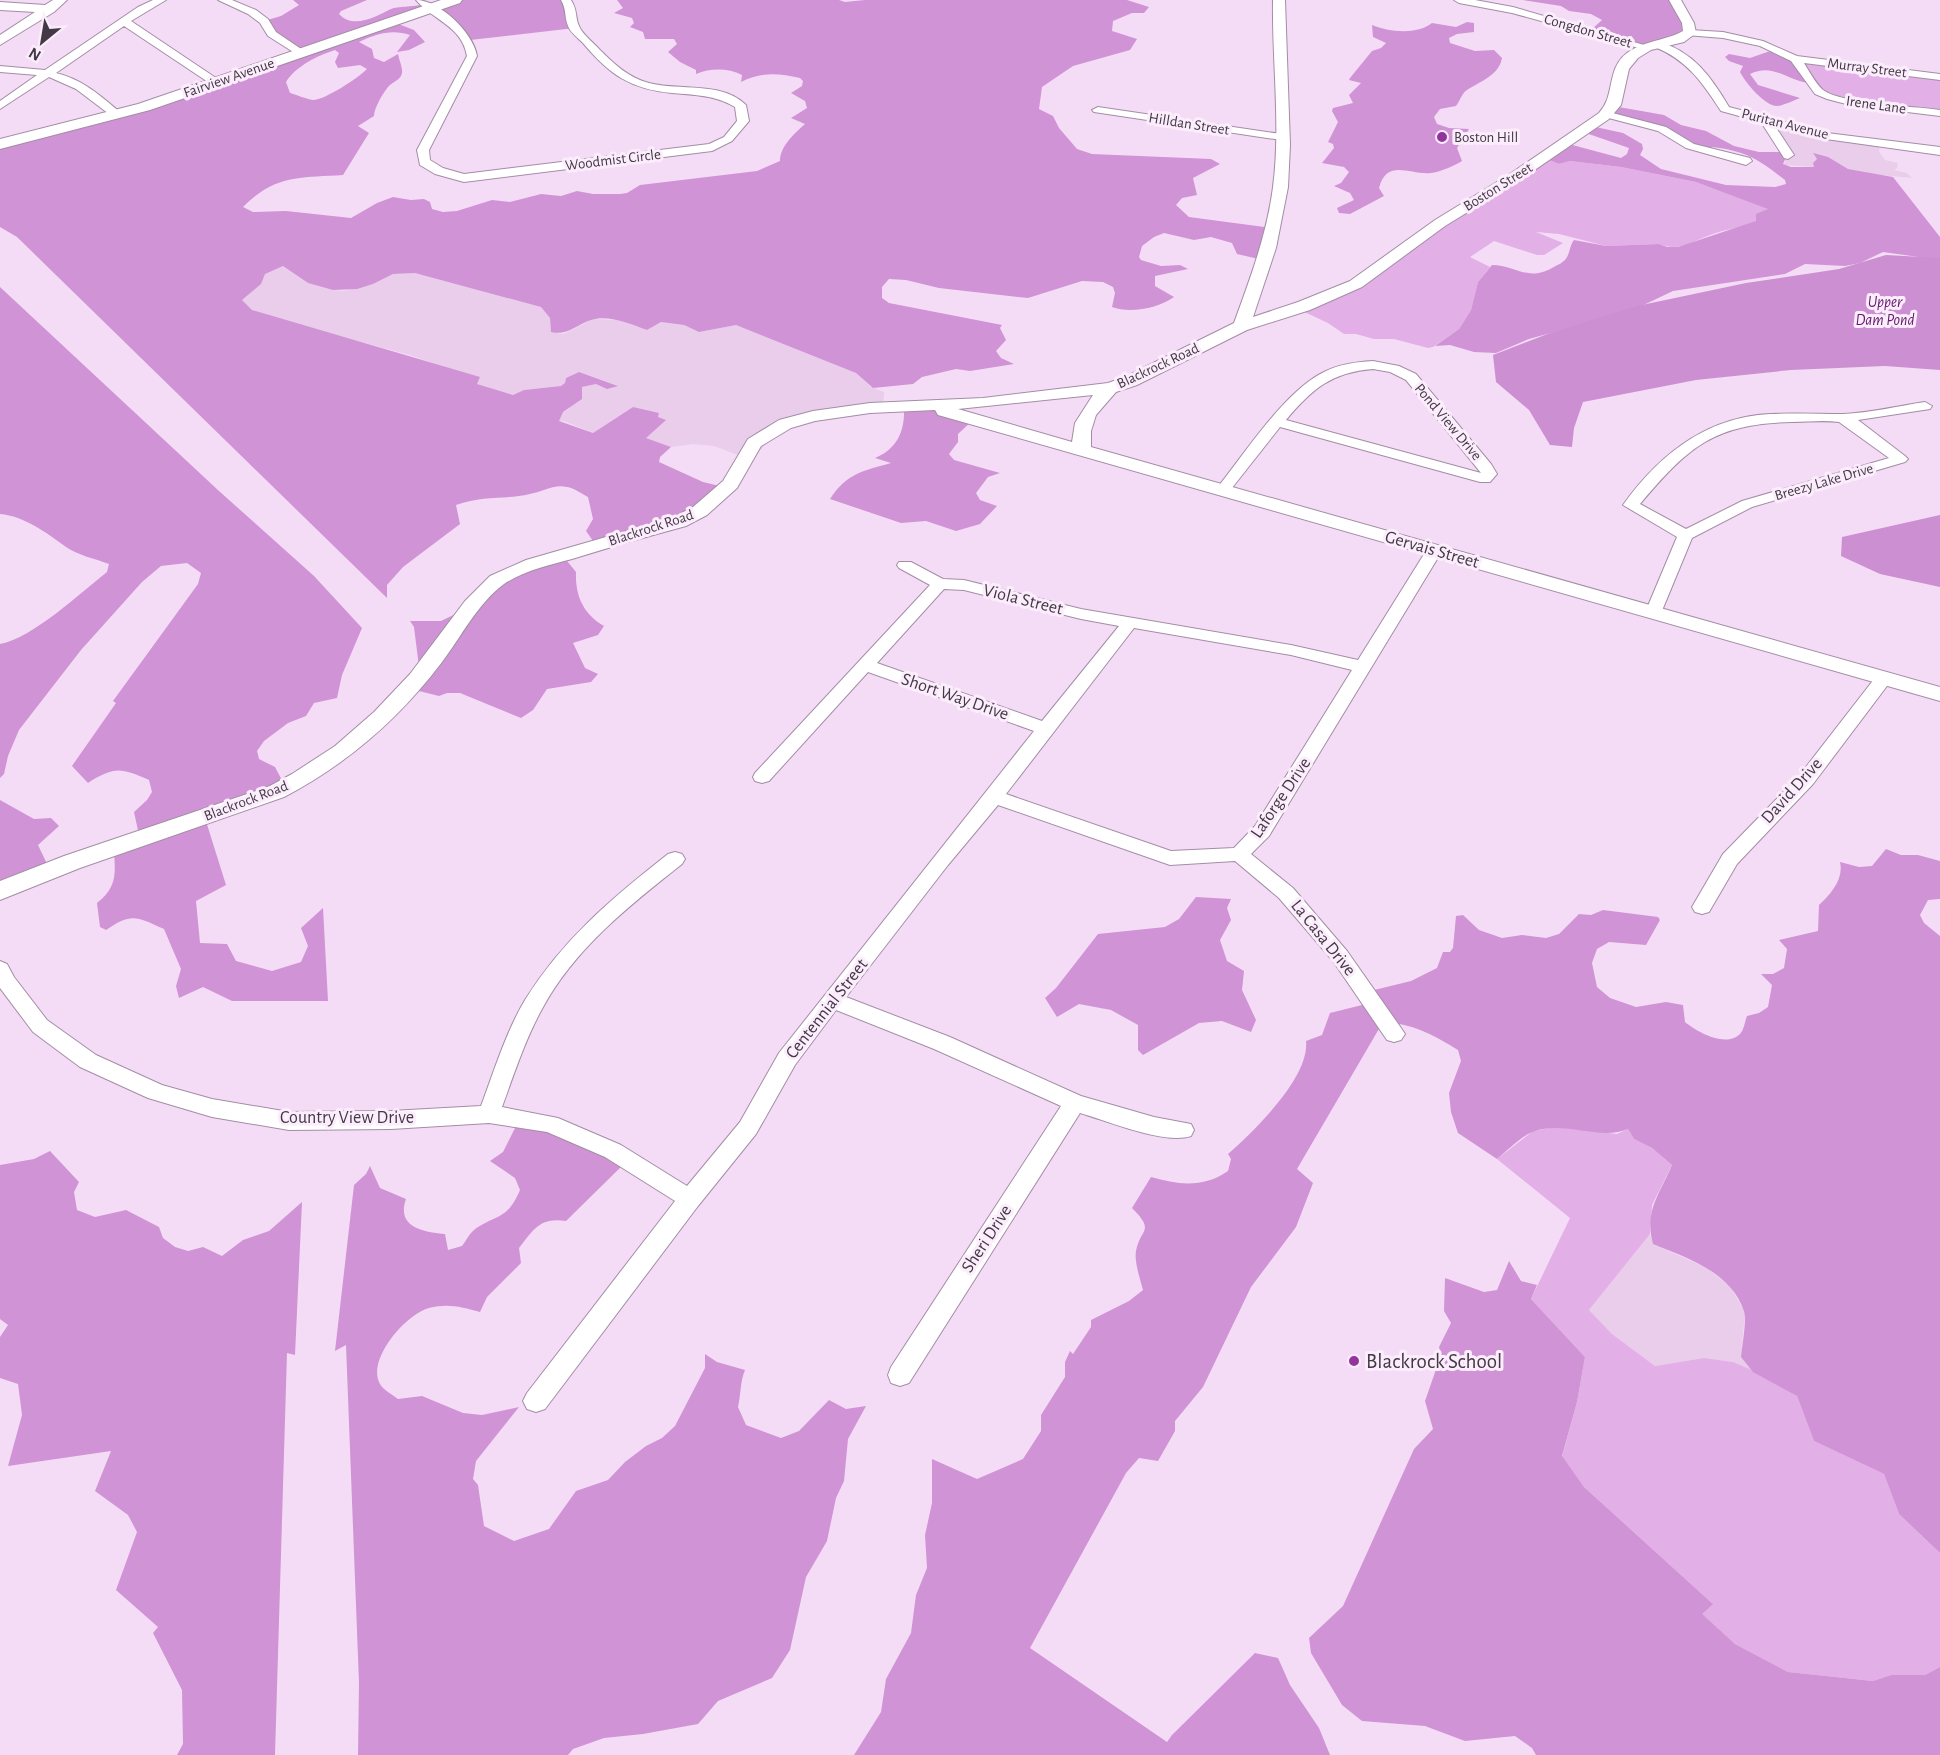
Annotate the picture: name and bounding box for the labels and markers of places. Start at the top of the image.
marker: Boston Hill [1435,130,1449,144]
place label: Boston Hill [1454,130,1518,145]
place label: Blackrock School [1366,1351,1502,1372]
marker: Blackrock School [1347,1354,1361,1368]

